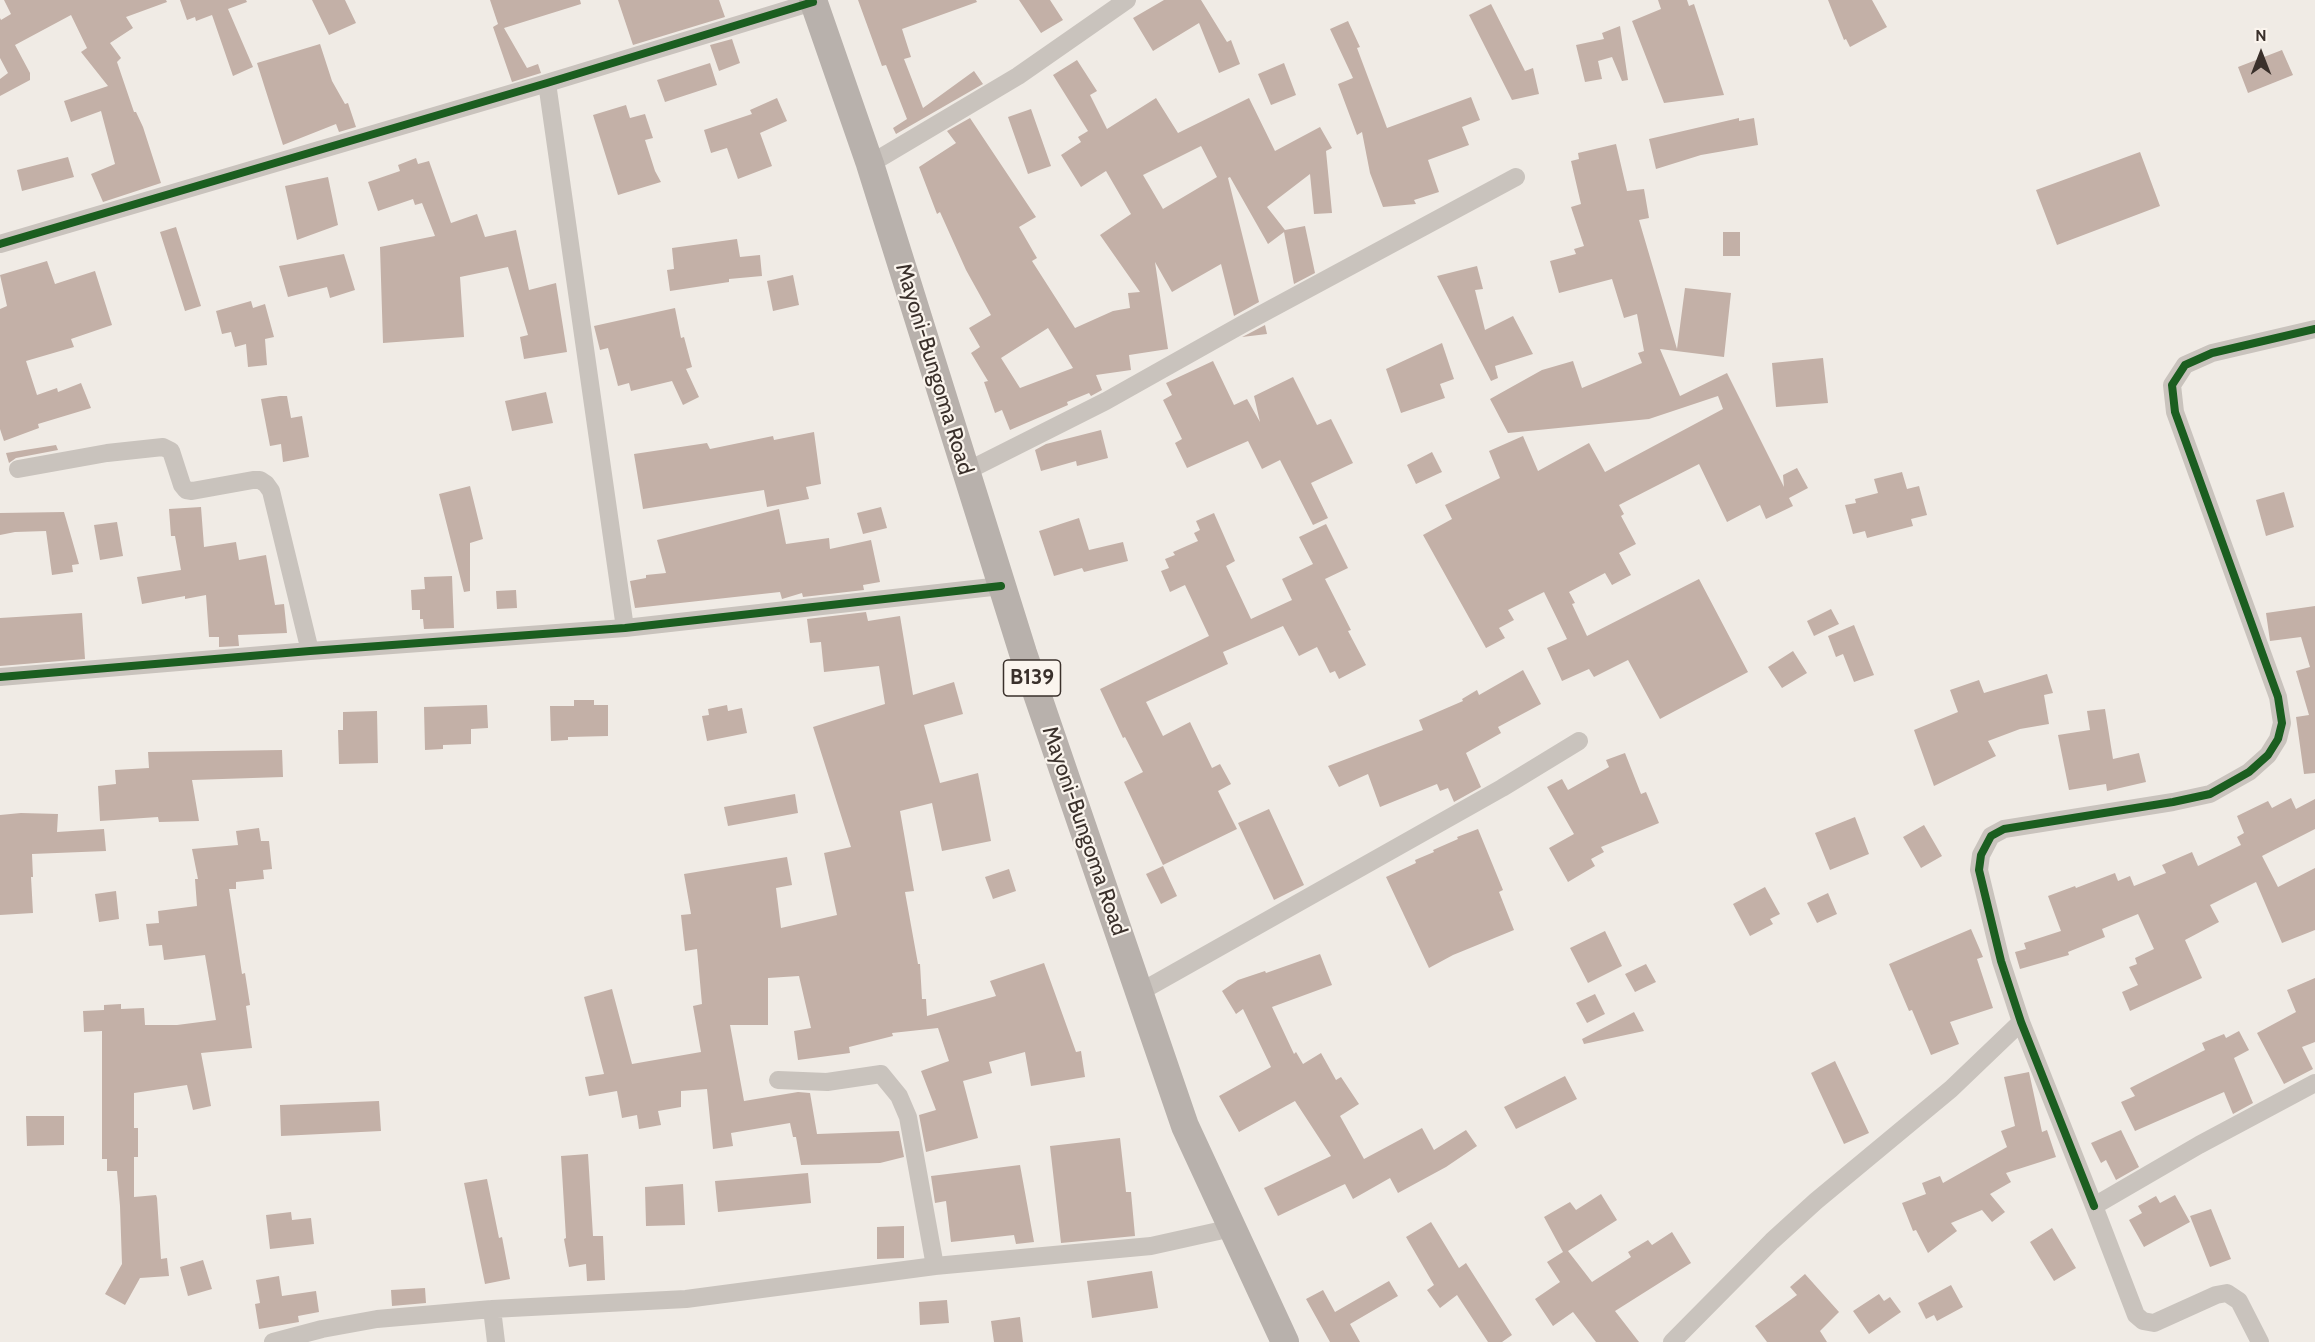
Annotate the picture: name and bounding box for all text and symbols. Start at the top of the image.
north arrow [2231,24,2291,84]
text: N [2255,26,2267,45]
street label: Mayoni-Bungoma Road [889,260,979,478]
road number: B139 [1004,660,1060,696]
street label: Mayoni-Bungoma Road [1036,723,1132,939]

